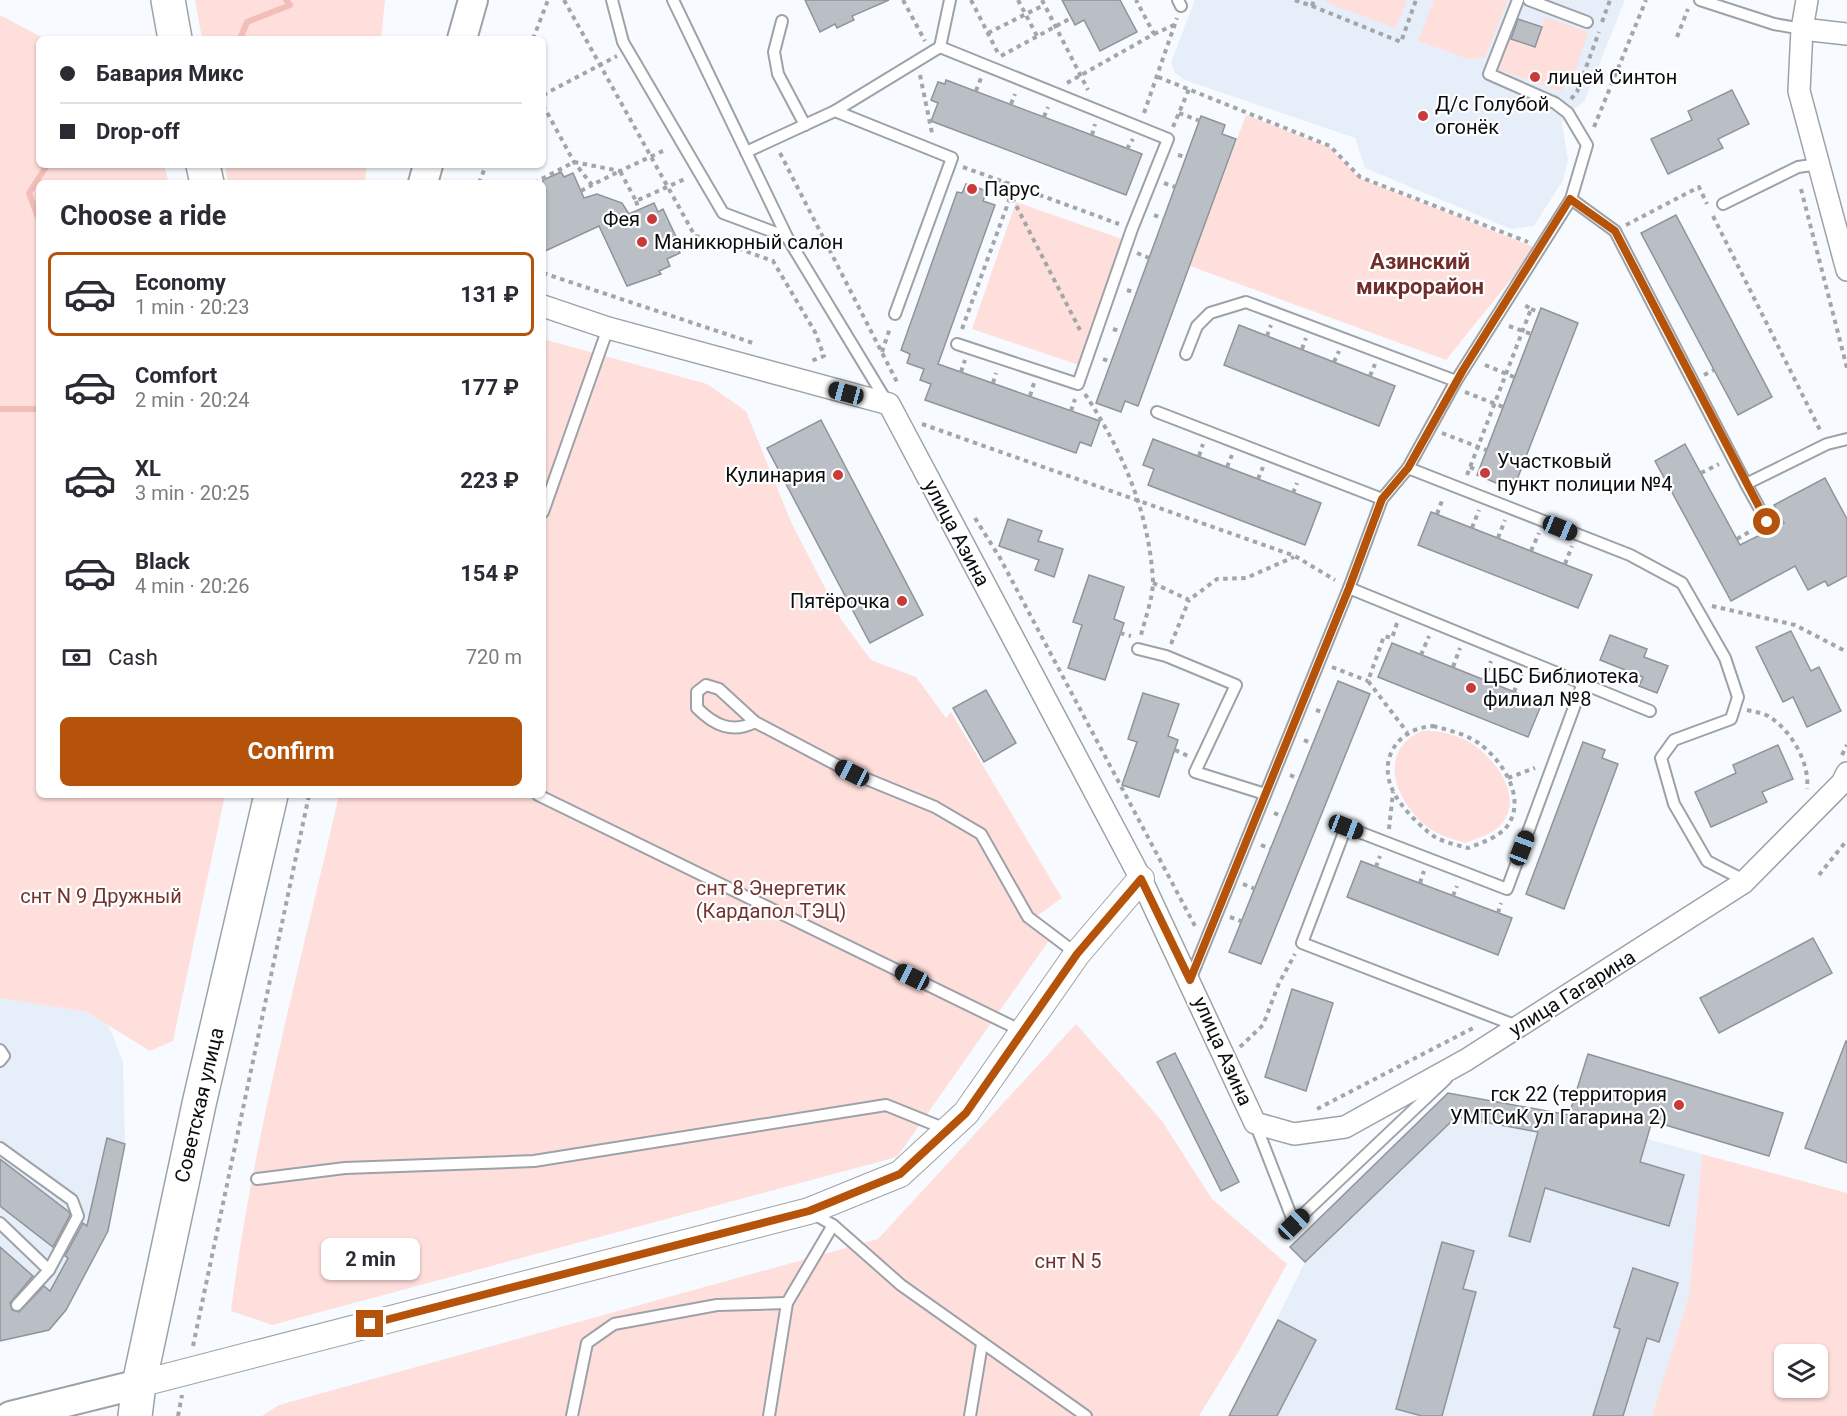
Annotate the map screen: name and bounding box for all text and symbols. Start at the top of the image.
text: Бавария Микс [96,61,244,86]
place label: лицей Синтон [1547,65,1677,89]
marker: лицей Синтон [1528,70,1542,84]
place label: Д/с Голубой огонёк [1435,92,1549,139]
marker: Д/с Голубой огонёк [1416,109,1430,123]
text: Drop-off [96,119,180,144]
place label: Парус [984,177,1040,201]
marker: Парус [965,182,979,196]
text: Choose a ride [60,200,226,232]
place label: Фея [603,207,640,231]
marker: Фея [645,212,659,226]
place label: Маникюрный салон [654,230,843,254]
marker: Маникюрный салон [635,235,649,249]
district label: Азинский микрорайон [1356,249,1484,299]
icon: car [63,267,117,321]
text: Economy [135,270,226,295]
text: 131 ₽ [460,282,519,307]
text: 1 min · 20:23 [135,295,250,319]
icon: car [63,360,117,414]
text: Comfort [135,363,217,388]
text: 177 ₽ [460,375,519,400]
car [826,380,866,406]
text: 2 min · 20:24 [135,388,250,412]
place label: Участковый пункт полиции №4 [1497,449,1673,496]
icon: car [63,453,117,507]
text: XL [135,456,161,481]
place label: Кулинария [725,463,826,487]
marker: Участковый пункт полиции №4 [1478,466,1492,480]
text: 223 ₽ [460,468,519,493]
marker: Кулинария [831,468,845,482]
street label: улица Азина [919,476,995,590]
text: 3 min · 20:25 [135,481,250,505]
route start [1753,508,1780,535]
car [1540,513,1580,543]
icon: car [63,546,117,600]
text: Black [135,549,190,574]
text: 154 ₽ [460,561,519,586]
text: 4 min · 20:26 [135,574,250,598]
place label: Пятёрочка [790,589,890,613]
marker: Пятёрочка [895,594,909,608]
icon: cash [60,641,93,674]
text: Cash [108,645,158,670]
text: 720 m [466,645,522,669]
place label: ЦБС Библиотека филиал №8 [1483,664,1639,711]
marker: ЦБС Библиотека филиал №8 [1464,681,1478,695]
button: Confirm [60,717,522,786]
car [832,757,872,789]
car [1326,812,1366,842]
car [1507,828,1537,868]
park label: снт 8 Энергетик (Кардапол ТЭЦ) [696,876,846,923]
park label: снт N 9 Дружный [20,884,182,908]
street label: улица Гагарина [1504,945,1640,1041]
car [892,961,932,993]
street label: улица Азина [1188,993,1258,1109]
street label: Советская улица [170,1025,228,1185]
place label: гск 22 (территория УМТСиК ул Гагарина 2) [1450,1082,1667,1129]
marker: гск 22 (территория УМТСиК ул Гагарина 2) [1672,1098,1686,1112]
car [1275,1205,1313,1243]
callout: 2 min [320,1237,419,1279]
text: 2 min [345,1247,396,1271]
park label: снт N 5 [1034,1249,1102,1273]
route end [356,1310,383,1337]
map controls [1774,1344,1828,1398]
button: layers [1774,1344,1828,1398]

